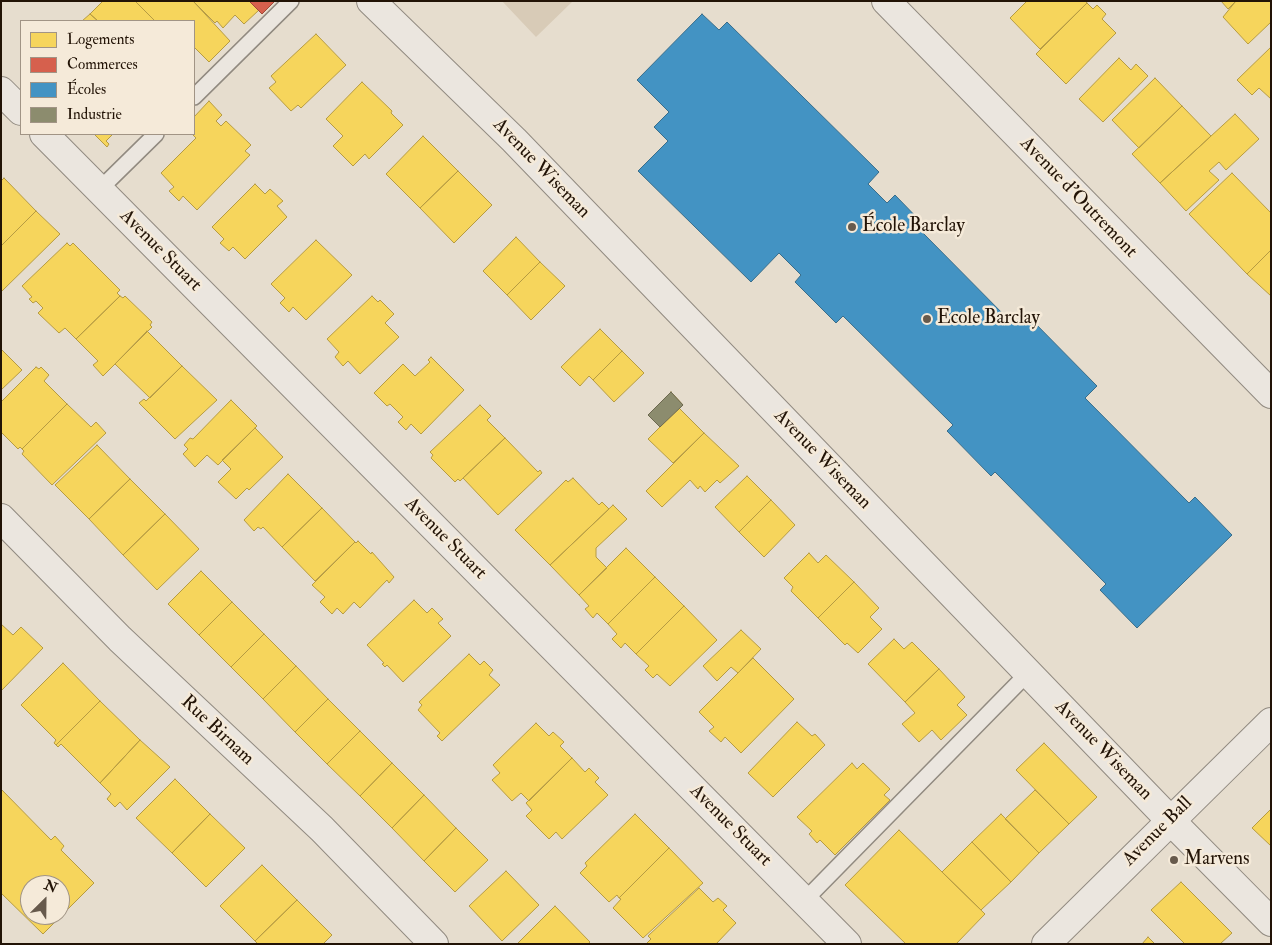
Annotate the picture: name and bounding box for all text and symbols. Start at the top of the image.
legend [20,20,195,135]
text: Logements [67,30,134,49]
text: Commerces [67,55,138,74]
text: Écoles [67,80,106,99]
text: Industrie [67,105,122,124]
street label: Avenue Wiseman [488,114,594,224]
street label: Avenue d'Outremont [1015,133,1141,263]
street label: Avenue Stuart [114,205,206,297]
place label: École Barclay [862,216,965,238]
marker: École Barclay [846,221,858,233]
place label: Ecole Barclay [937,308,1040,330]
marker: Ecole Barclay [921,313,933,325]
street label: Avenue Wiseman [769,405,875,515]
street label: Avenue Stuart [399,493,491,585]
street label: Rue Birnam [176,691,258,771]
street label: Avenue Wiseman [1050,696,1156,806]
street label: Avenue Stuart [684,780,776,872]
street label: Avenue Ball [1118,792,1198,872]
place label: Marvens [1184,849,1250,871]
marker: Marvens [1168,854,1180,866]
north arrow [20,875,70,925]
text: N [42,876,60,897]

